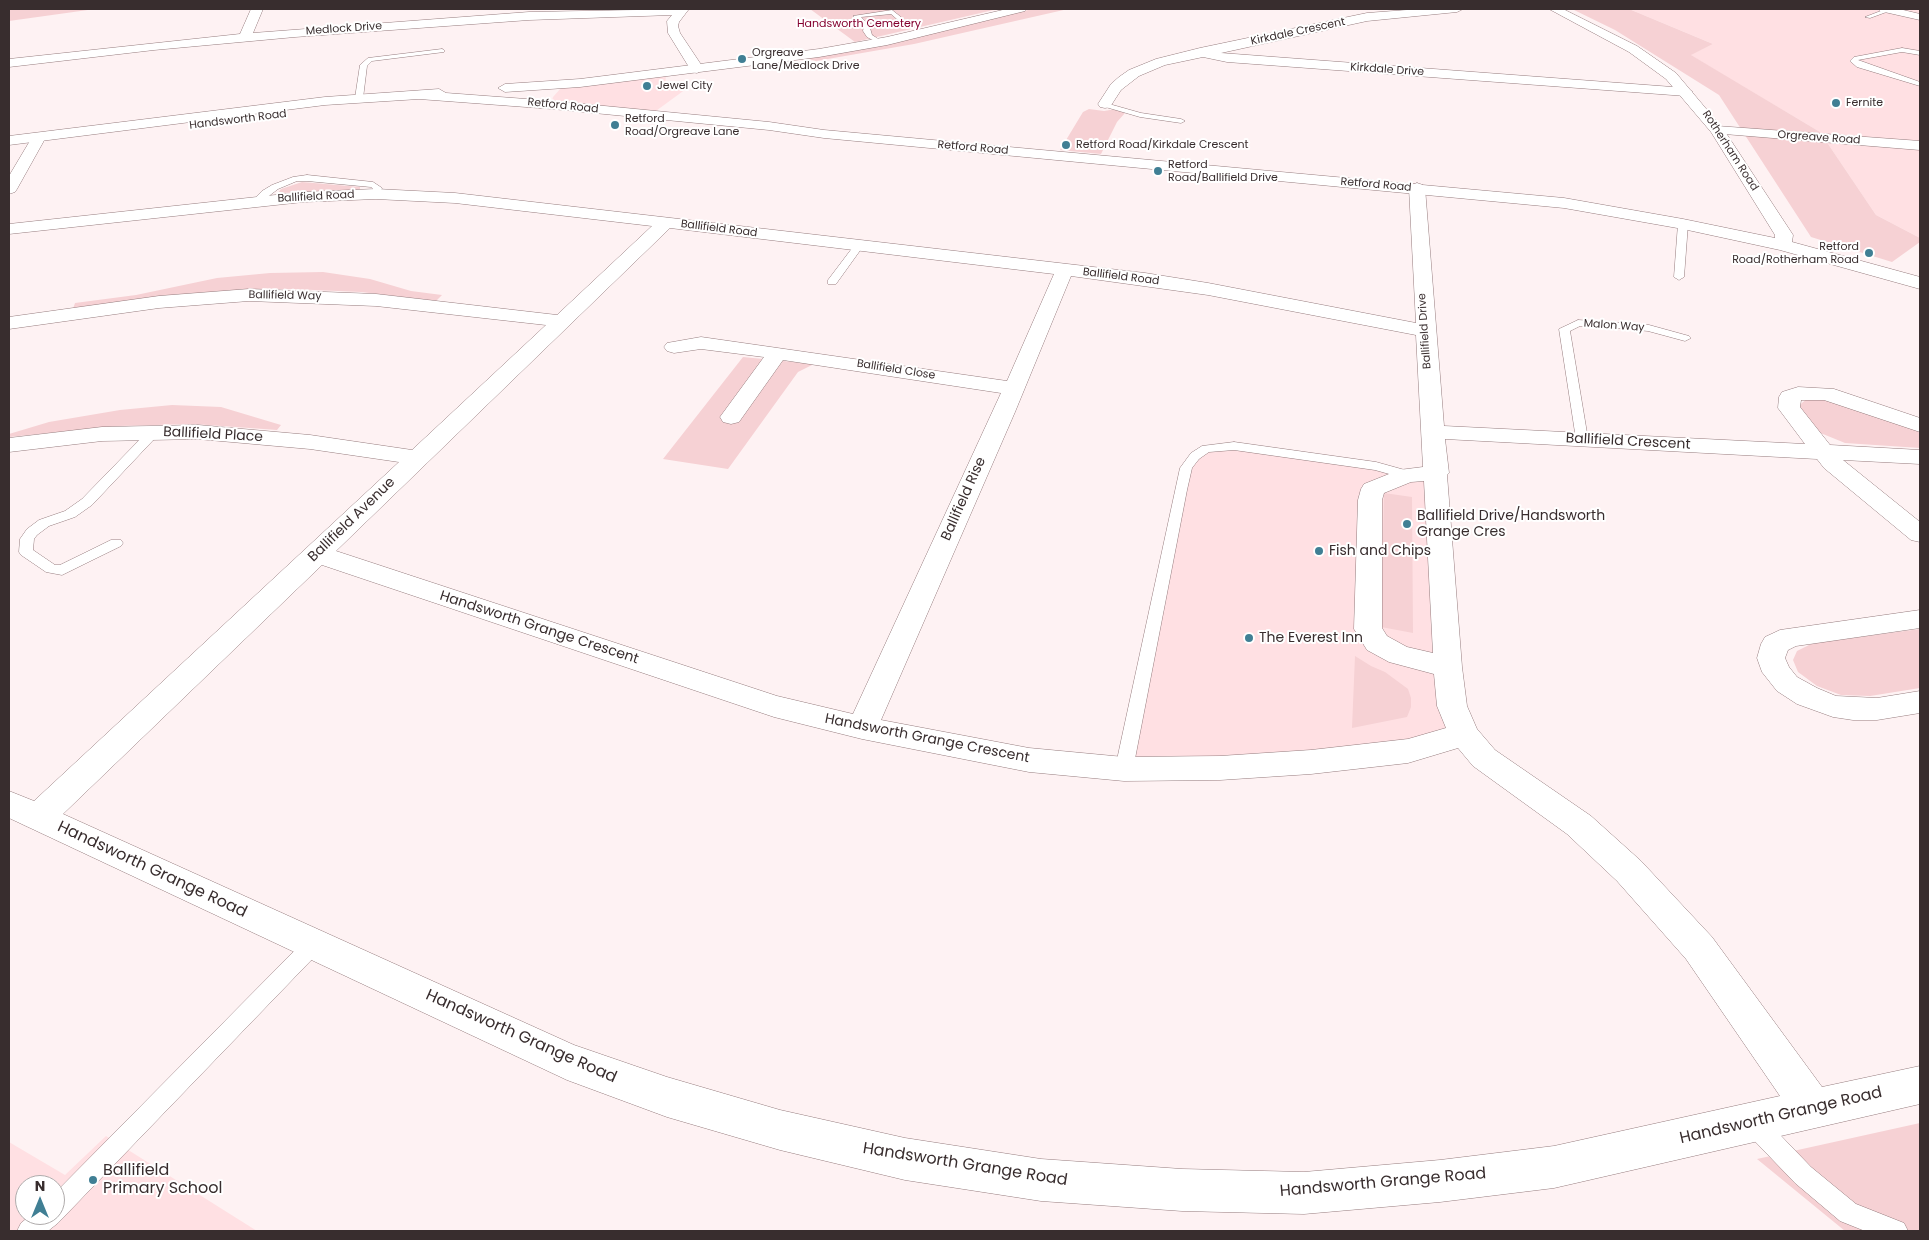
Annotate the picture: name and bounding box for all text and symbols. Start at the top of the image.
street label: Kirkdale Crescent [1250,16,1346,48]
park label: Handsworth Cemetery [797,17,921,31]
street label: Medlock Drive [305,20,383,38]
place label: Orgreave Lane/Medlock Drive [752,46,860,72]
marker: Orgreave Lane/Medlock Drive [736,53,748,65]
street label: Kirkdale Drive [1350,61,1424,79]
place label: Jewel City [657,79,713,93]
marker: Jewel City [641,80,653,92]
street label: Retford Road [527,96,599,116]
place label: Fernite [1846,96,1883,110]
marker: Fernite [1830,97,1842,109]
street label: Handsworth Road [189,107,287,133]
street label: Rotherham Road [1699,108,1761,194]
place label: Retford Road/Orgreave Lane [625,112,739,138]
marker: Retford Road/Orgreave Lane [609,119,621,131]
street label: Orgreave Road [1777,129,1861,147]
street label: Retford Road [937,138,1009,158]
place label: Retford Road/Kirkdale Crescent [1076,138,1249,152]
marker: Retford Road/Kirkdale Crescent [1060,139,1072,151]
place label: Retford Road/Ballifield Drive [1168,158,1278,184]
marker: Retford Road/Ballifield Drive [1152,165,1164,177]
street label: Retford Road [1340,175,1412,195]
street label: Ballifield Road [277,188,355,206]
street label: Ballifield Road [680,218,758,240]
place label: Retford Road/Rotherham Road [1732,240,1859,266]
marker: Retford Road/Rotherham Road [1863,247,1875,259]
street label: Ballifield Road [1082,266,1160,288]
street label: Ballifield Way [248,289,322,303]
street label: Ballifield Drive [1416,293,1434,369]
street label: Malon Way [1583,317,1645,335]
street label: Ballifield Close [856,357,936,383]
street label: Ballifield Place [163,424,263,446]
street label: Ballifield Crescent [1565,430,1691,454]
street label: Ballifield Rise [938,455,990,543]
street label: Ballifield Avenue [305,474,399,566]
place label: Ballifield Drive/Handsworth Grange Cres [1417,508,1605,540]
marker: Ballifield Drive/Handsworth Grange Cres [1401,518,1413,530]
place label: Fish and Chips [1329,543,1431,559]
marker: Fish and Chips [1313,545,1325,557]
street label: Handsworth Grange Crescent [437,588,641,668]
place label: The Everest Inn [1259,630,1363,646]
marker: The Everest Inn [1243,632,1255,644]
street label: Handsworth Grange Crescent [823,711,1031,767]
street label: Handsworth Grange Road [54,818,250,922]
street label: Handsworth Grange Road [423,986,619,1088]
street label: Handsworth Grange Road [1678,1083,1884,1149]
street label: Handsworth Grange Road [861,1139,1069,1191]
place label: Ballifield Primary School [103,1161,222,1199]
street label: Handsworth Grange Road [1279,1164,1487,1202]
marker: Ballifield Primary School [87,1174,99,1186]
north arrow [15,1175,65,1225]
text: N [35,1176,45,1196]

